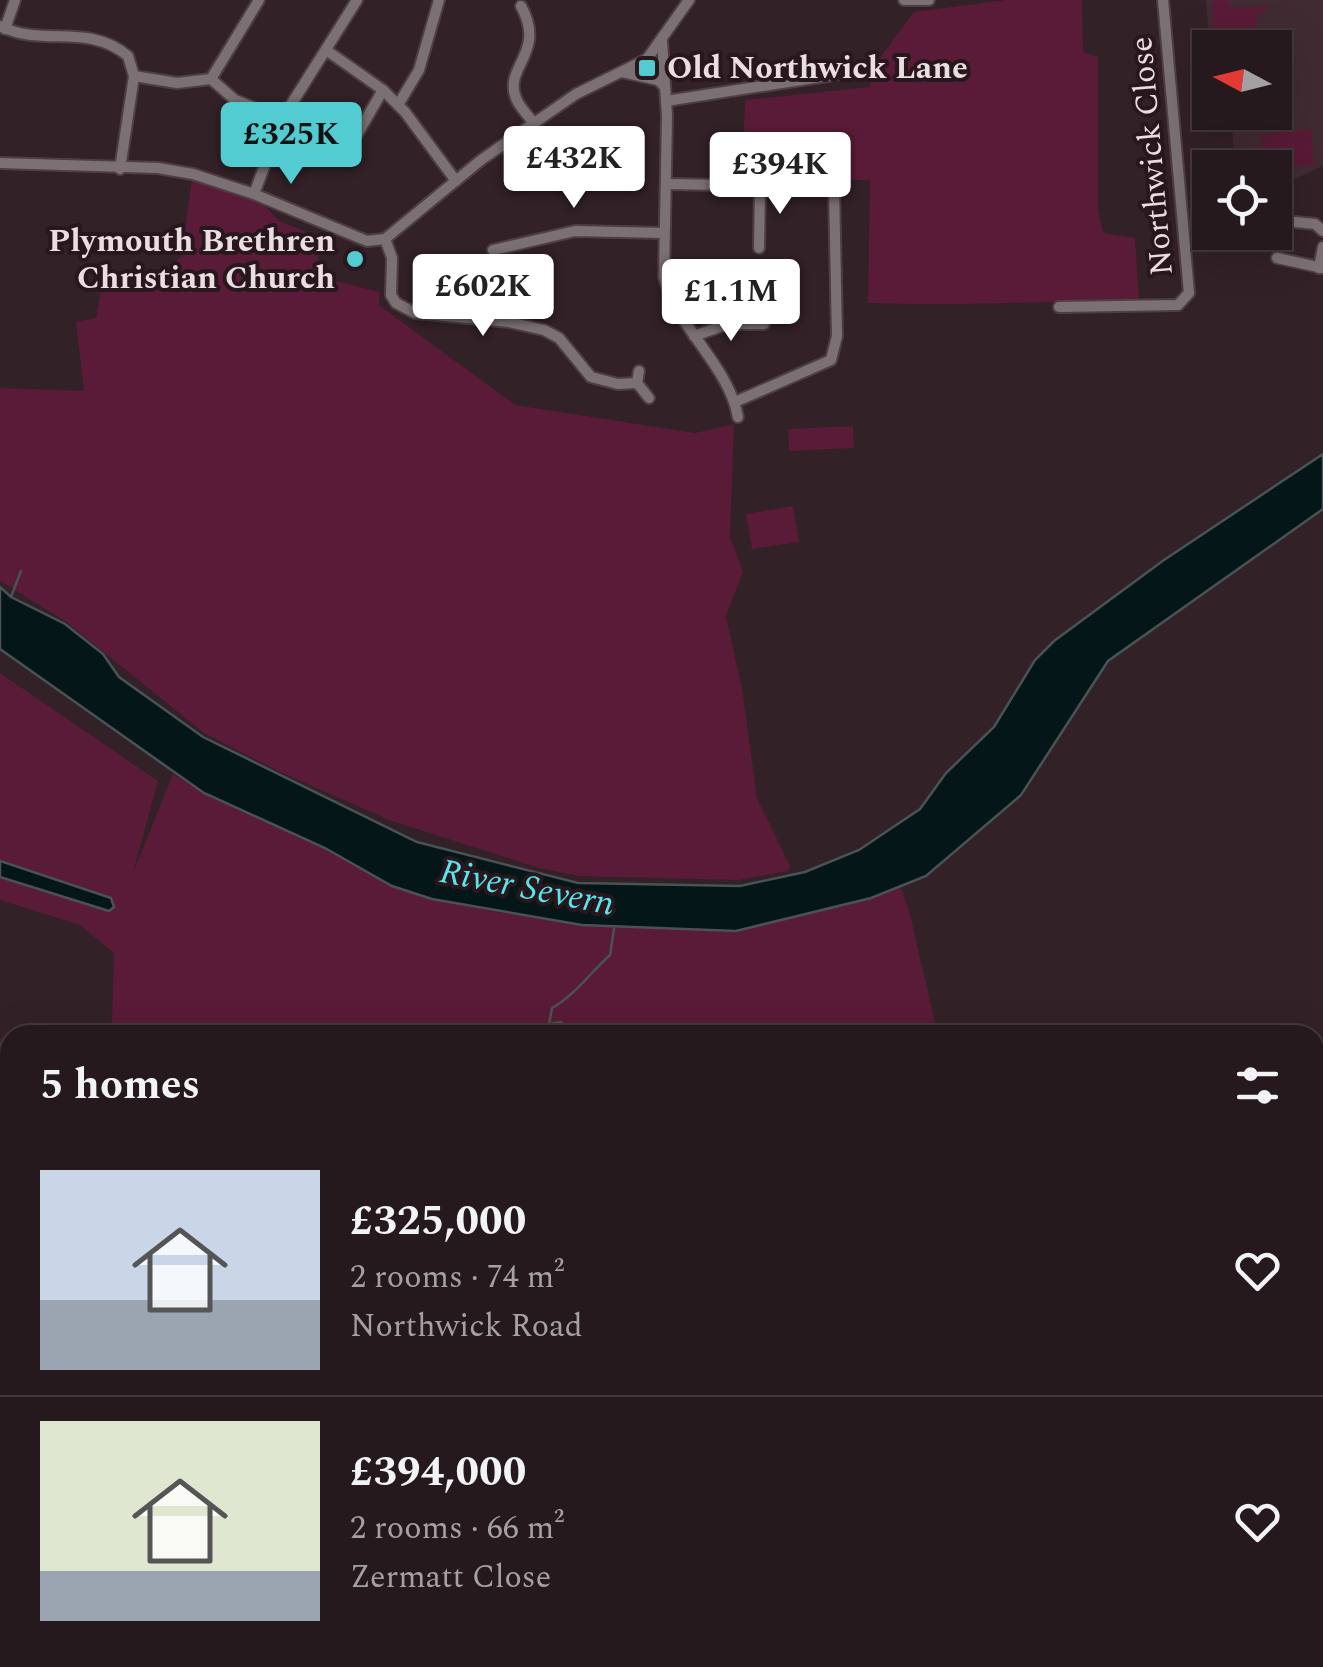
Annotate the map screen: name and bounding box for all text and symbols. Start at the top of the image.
north arrow [1192,30,1292,130]
map controls [1192,30,1292,250]
street label: Northwick Close [1117,34,1187,278]
place label: Old Northwick Lane [667,44,968,93]
marker: Old Northwick Lane [636,57,658,79]
pin: £325K [221,102,361,187]
text: £325K [243,110,339,159]
pin: £432K [504,126,644,211]
pin: £394K [710,132,850,217]
text: £432K [526,134,622,183]
text: £394K [732,140,828,189]
button: locate [1192,150,1292,250]
place label: Plymouth Brethren Christian Church [48,217,335,303]
marker: Plymouth Brethren Christian Church [344,248,366,270]
pin: £602K [413,254,553,339]
pin: £1.1M [661,259,801,344]
text: £602K [435,262,531,311]
text: £1.1M [684,267,778,316]
water label: River Severn [435,845,619,931]
text: 5 homes [40,1054,200,1117]
icon: filters [1230,1058,1285,1113]
text: £325,000 [350,1190,526,1253]
icon: home [120,1210,240,1330]
icon: heart [1230,1243,1285,1298]
text: 2 rooms · 74 m² [350,1253,564,1302]
text: Northwick Road [350,1302,583,1351]
text: £394,000 [350,1441,526,1504]
icon: home [120,1461,240,1581]
icon: heart [1230,1494,1285,1549]
text: 2 rooms · 66 m² [350,1504,564,1553]
text: Zermatt Close [350,1553,551,1602]

